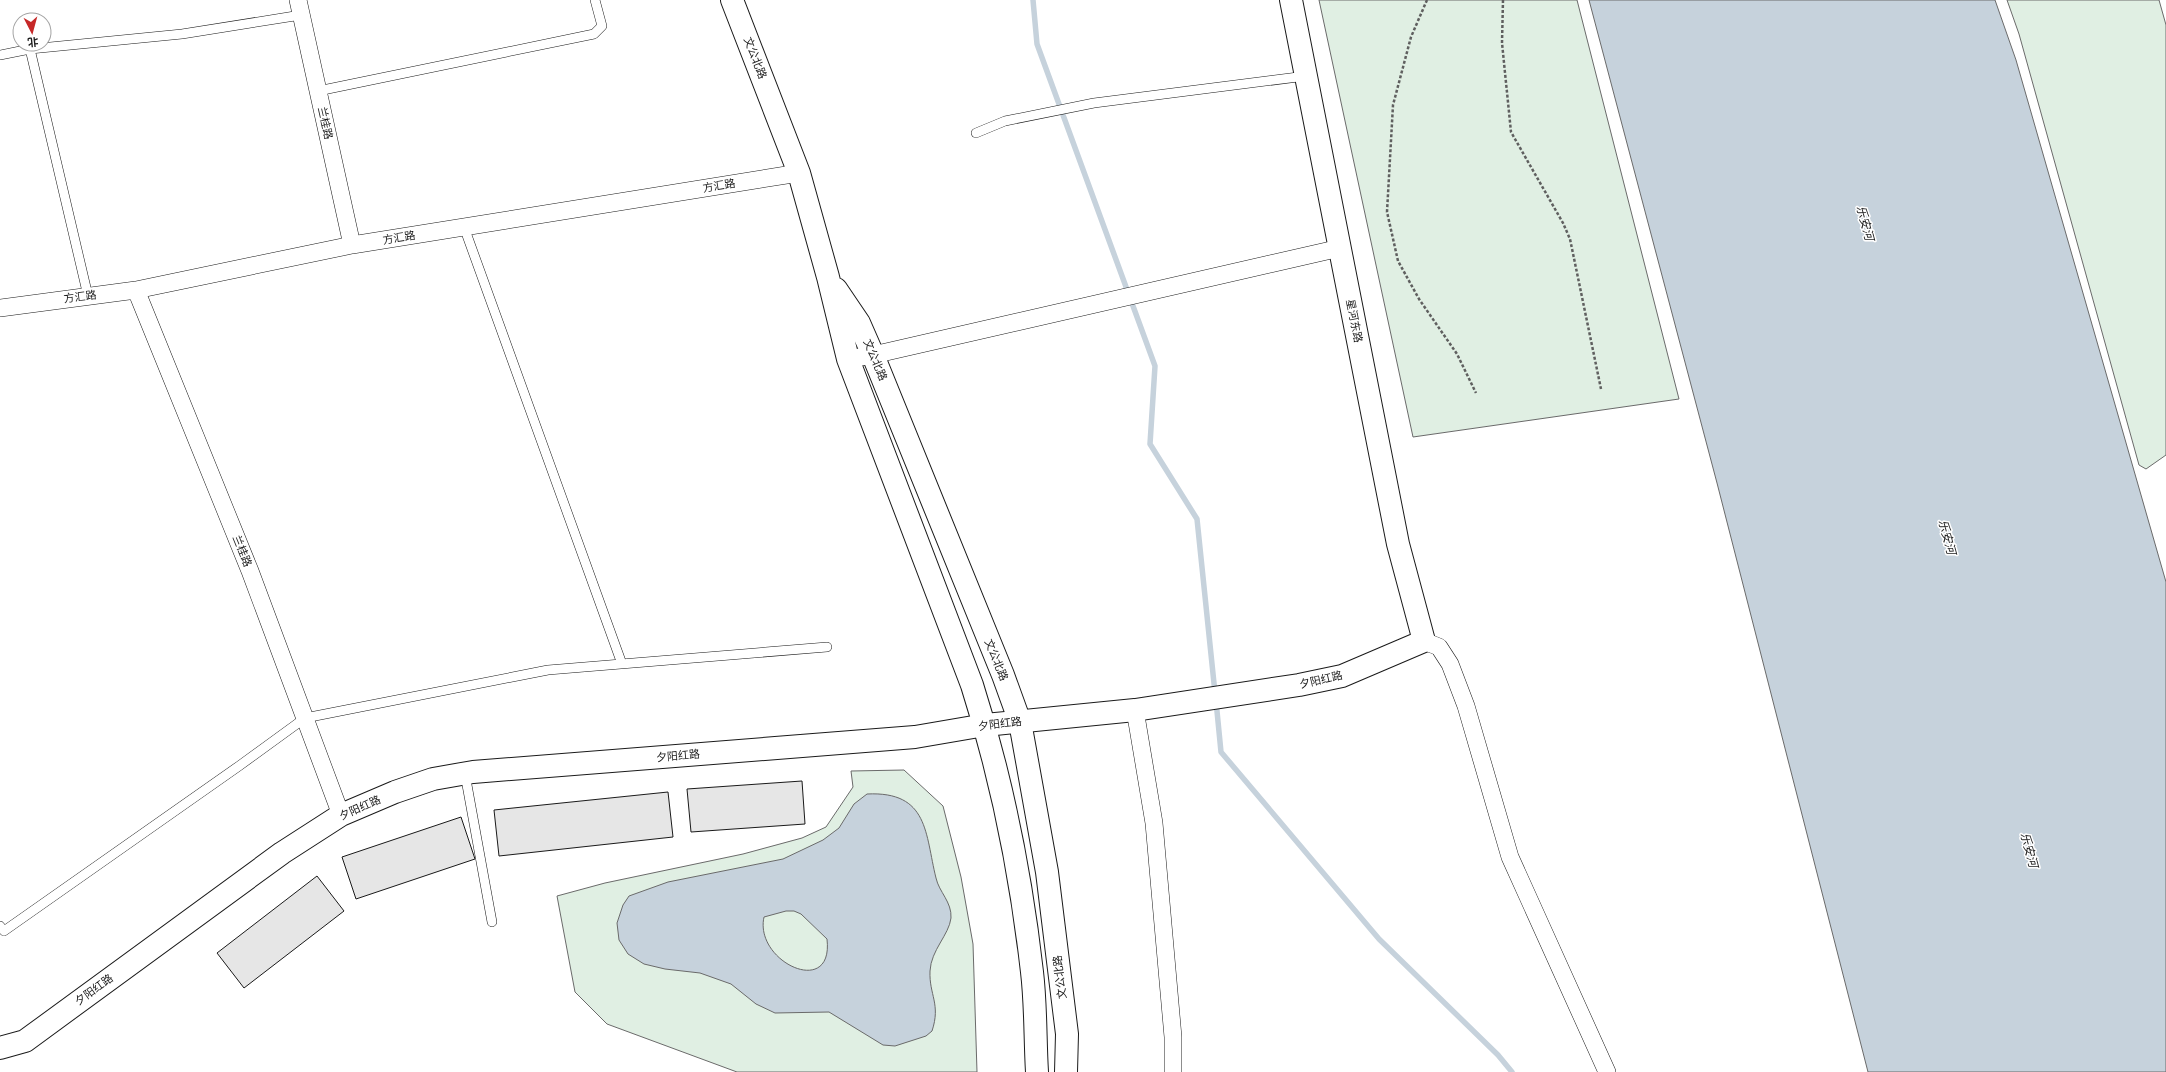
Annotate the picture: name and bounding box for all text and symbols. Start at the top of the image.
north arrow [12,12,52,52]
text: 北 [27,34,39,48]
street label: 文公北路 [741,35,769,81]
street label: 兰桂路 [315,105,335,141]
street label: 方汇路 [702,177,736,195]
water label: 乐安河 [1854,204,1877,244]
street label: 方汇路 [382,229,416,247]
street label: 方汇路 [63,289,97,305]
street label: 星河东路 [1343,298,1365,344]
street label: 文公北路 [860,337,890,383]
water label: 乐安河 [1936,518,1959,558]
street label: 兰桂路 [230,533,254,569]
street label: 文公北路 [982,637,1010,683]
street label: 夕阳红路 [1298,669,1344,691]
street label: 夕阳红路 [977,715,1023,733]
street label: 夕阳红路 [656,748,700,764]
street label: 夕阳红路 [337,793,383,823]
water label: 乐安河 [2018,831,2041,871]
street label: 文公北路 [1051,954,1069,1000]
street label: 夕阳红路 [72,972,116,1008]

